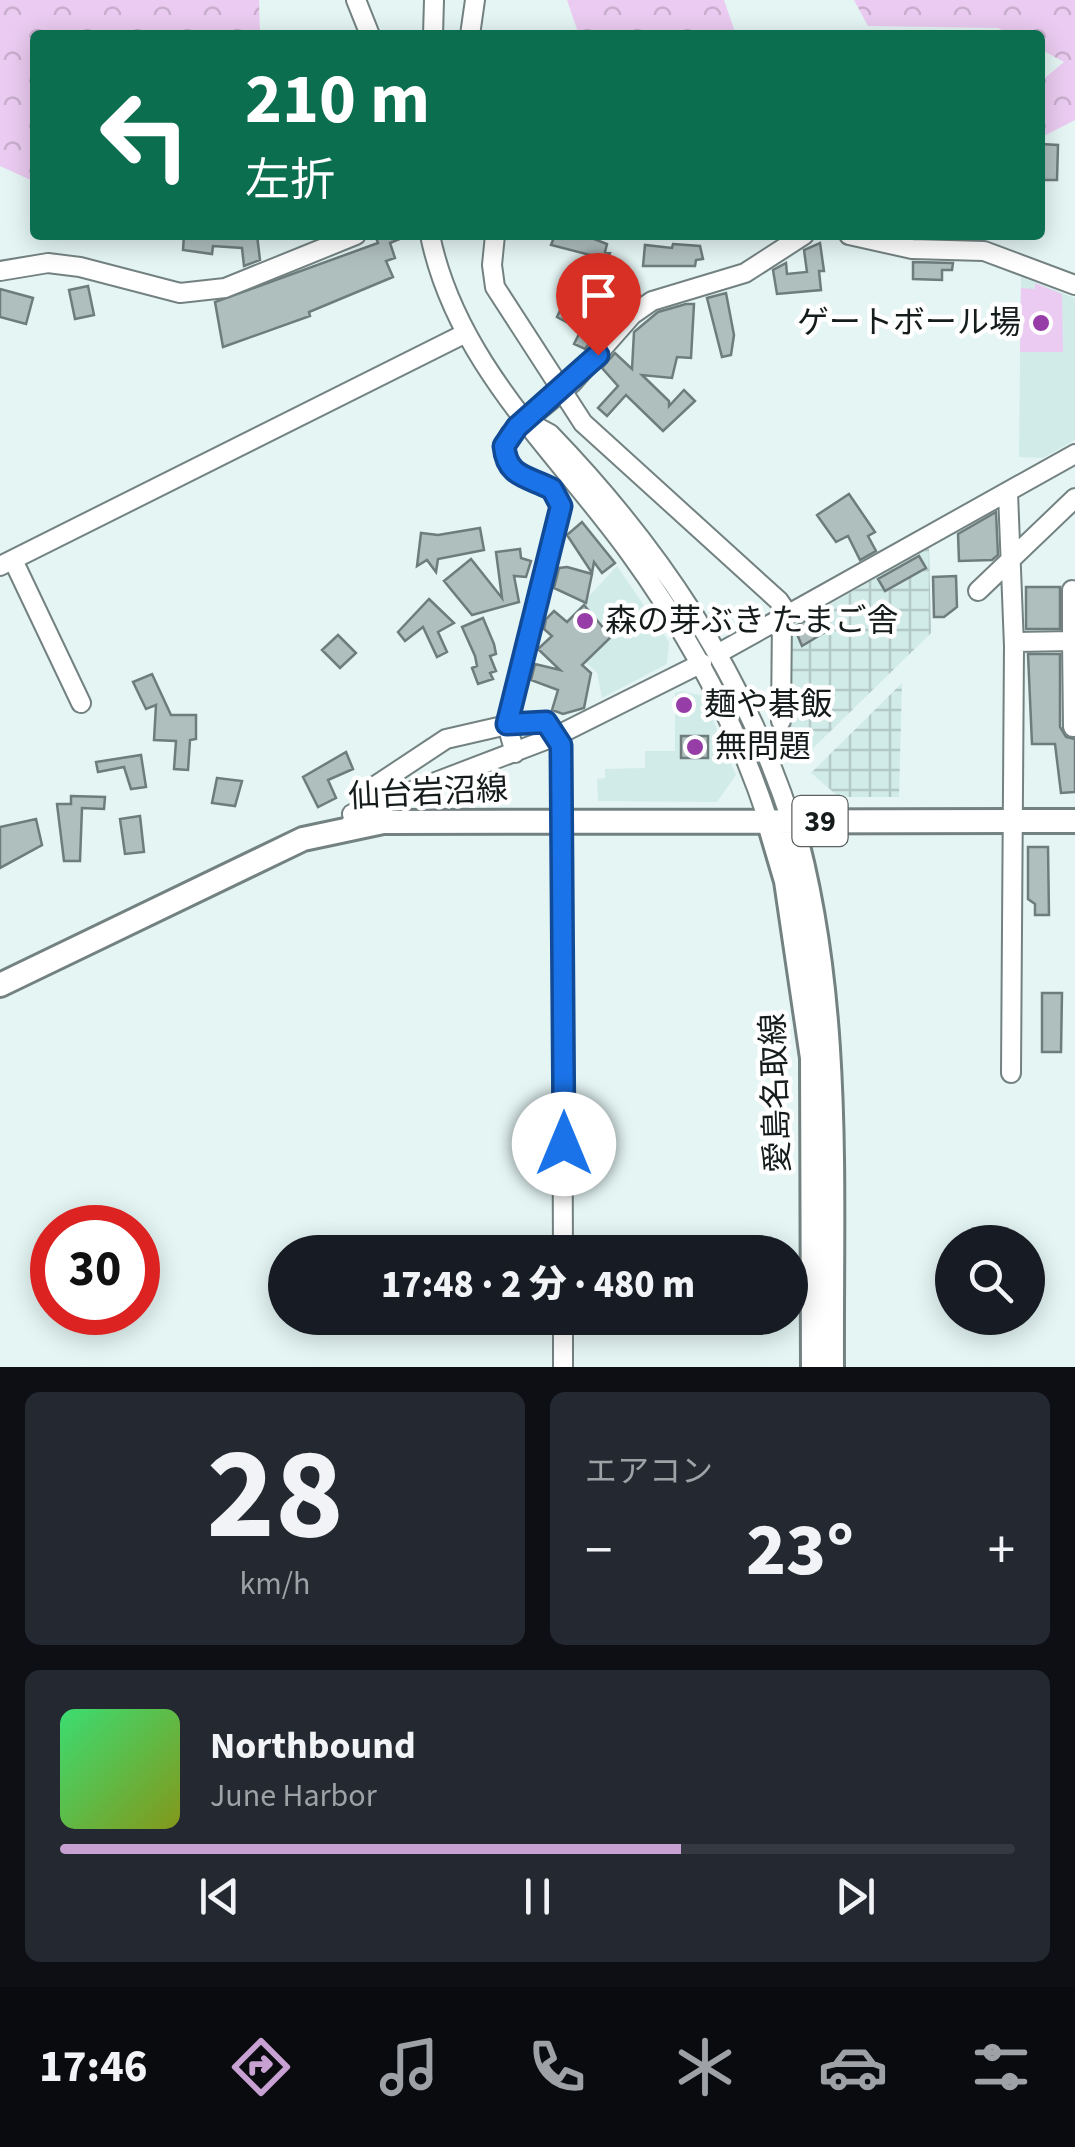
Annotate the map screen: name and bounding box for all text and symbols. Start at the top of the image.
text: 210 m [245,50,430,150]
icon: left [80,70,210,200]
text: 左折 [245,149,335,213]
pin [556,253,641,356]
icon: arrive [571,268,626,323]
place label: ゲートボール場 [797,300,1021,346]
marker: ゲートボール場 [1030,312,1052,334]
place label: 森の芽ぶき たまご舎 [605,598,898,644]
marker: 森の芽ぶき たまご舎 [574,610,596,632]
place label: 麺や碁飯 [704,682,832,728]
marker: 麺や碁飯 [673,694,695,716]
place label: 無問題 [715,724,811,770]
marker: 無問題 [684,736,706,758]
street label: 仙台岩沼線 [347,766,509,820]
road number: 39 [792,796,848,846]
street label: 愛島名取線 [750,1012,802,1174]
position arrow [512,1092,616,1196]
speed limit sign: 30 [30,1205,160,1335]
map controls [935,1225,1045,1335]
button: search [935,1225,1045,1335]
text: 17:48 · 2 分 · 480 m [381,1258,695,1312]
text: 28 [206,1403,344,1588]
text: エアコン [585,1449,713,1495]
text: 23° [746,1497,854,1604]
text: − [585,1512,612,1590]
text: + [988,1512,1015,1590]
text: km/h [240,1561,310,1607]
text: Northbound [210,1719,416,1773]
text: June Harbor [210,1773,377,1819]
icon: previous [192,1869,247,1924]
icon: pause [510,1869,565,1924]
icon: next [828,1869,883,1924]
icon: directions [226,2032,296,2102]
icon: music [374,2032,444,2102]
icon: phone [522,2032,592,2102]
icon: climate [670,2032,740,2102]
icon: car [818,2032,888,2102]
icon: filters [966,2032,1036,2102]
text: 17:46 [39,2035,148,2099]

